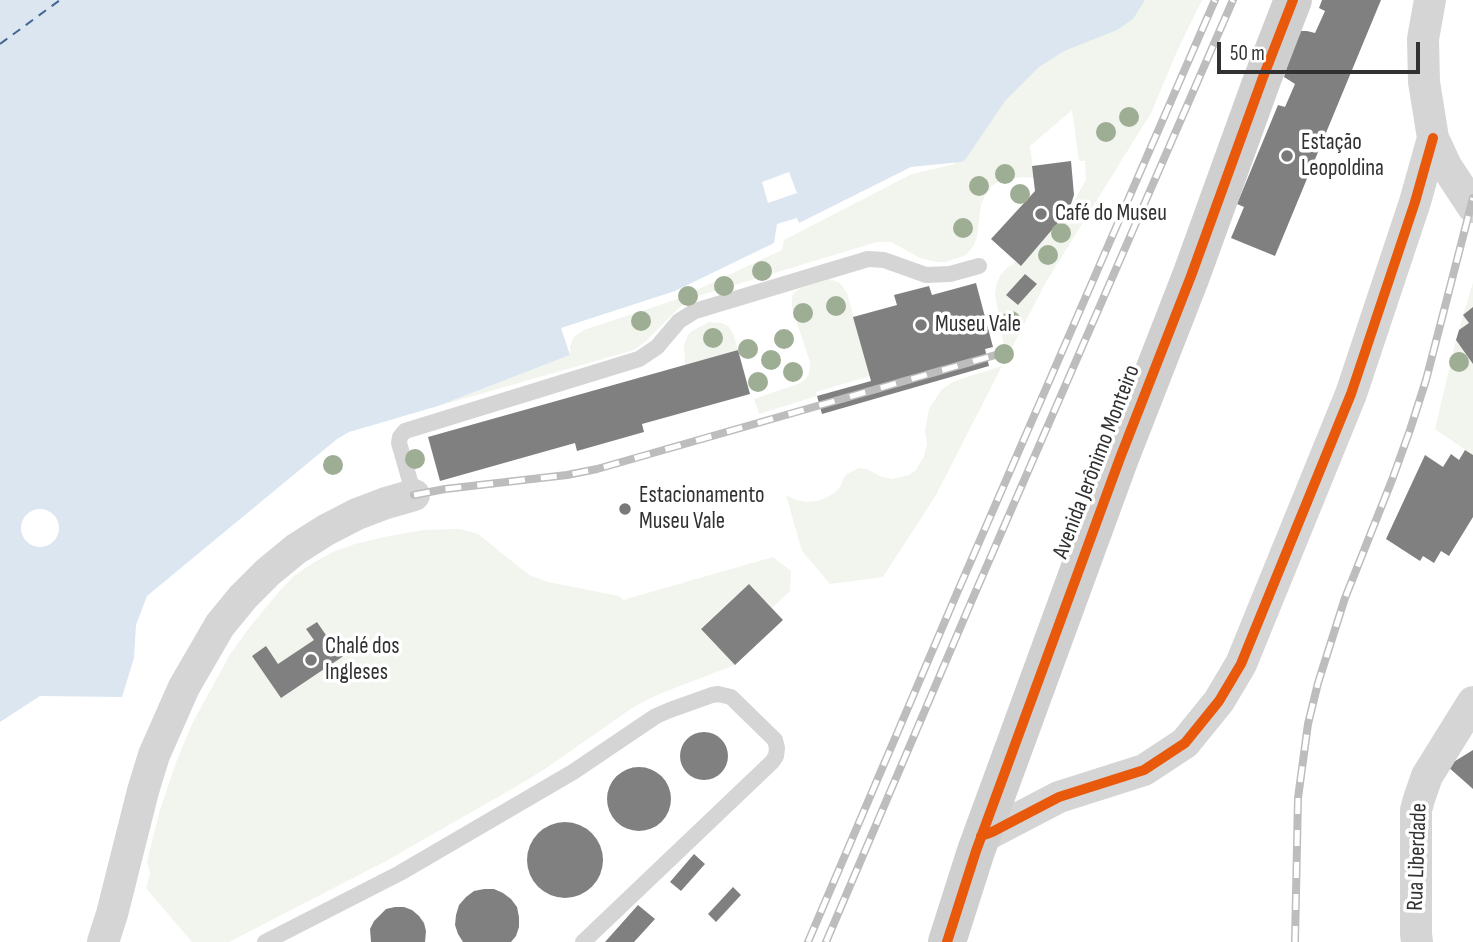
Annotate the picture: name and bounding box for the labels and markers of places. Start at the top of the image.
place label: Estação Leopoldina [1301,129,1384,183]
marker: Estação Leopoldina [1279,148,1295,164]
place label: Café do Museu [1055,200,1167,228]
marker: Café do Museu [1033,206,1049,222]
place label: Museu Vale [935,311,1021,339]
marker: Museu Vale [913,317,929,333]
place label: Estacionamento Museu Vale [639,482,765,536]
marker: Estacionamento Museu Vale [617,501,633,517]
place label: Chalé dos Ingleses [325,633,399,687]
marker: Chalé dos Ingleses [303,652,319,668]

